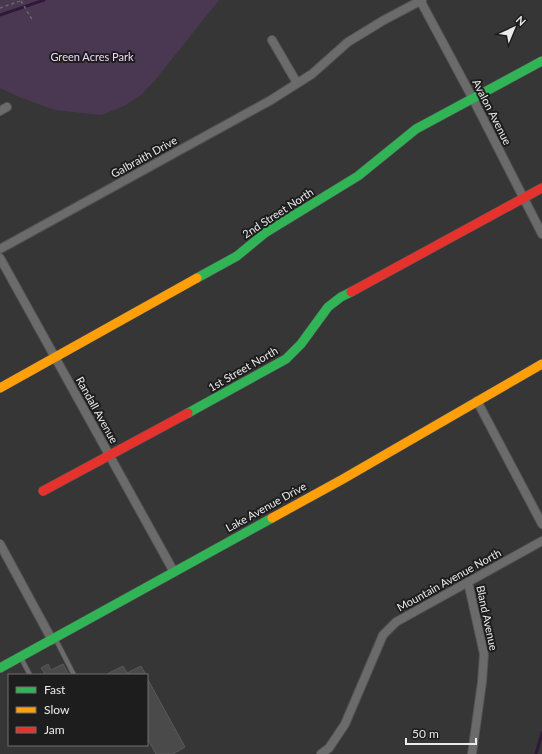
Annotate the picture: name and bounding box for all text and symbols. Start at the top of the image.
north arrow [494,8,534,48]
text: N [514,13,529,28]
park label: Green Acres Park [50,50,134,63]
street label: Avalon Avenue [470,77,515,147]
street label: Galbraith Drive [109,133,179,180]
street label: 2nd Street North [240,185,316,240]
street label: 1st Street North [206,343,280,394]
street label: Randall Avenue [74,374,121,445]
street label: Lake Avenue Drive [223,479,308,534]
street label: Mountain Avenue North [394,546,503,614]
street label: Bland Avenue [474,584,501,652]
legend [8,674,148,746]
text: Fast [44,682,66,697]
text: Slow [44,702,70,717]
scale bar [406,720,476,746]
text: Jam [44,722,65,737]
text: 50 m [412,726,439,741]

